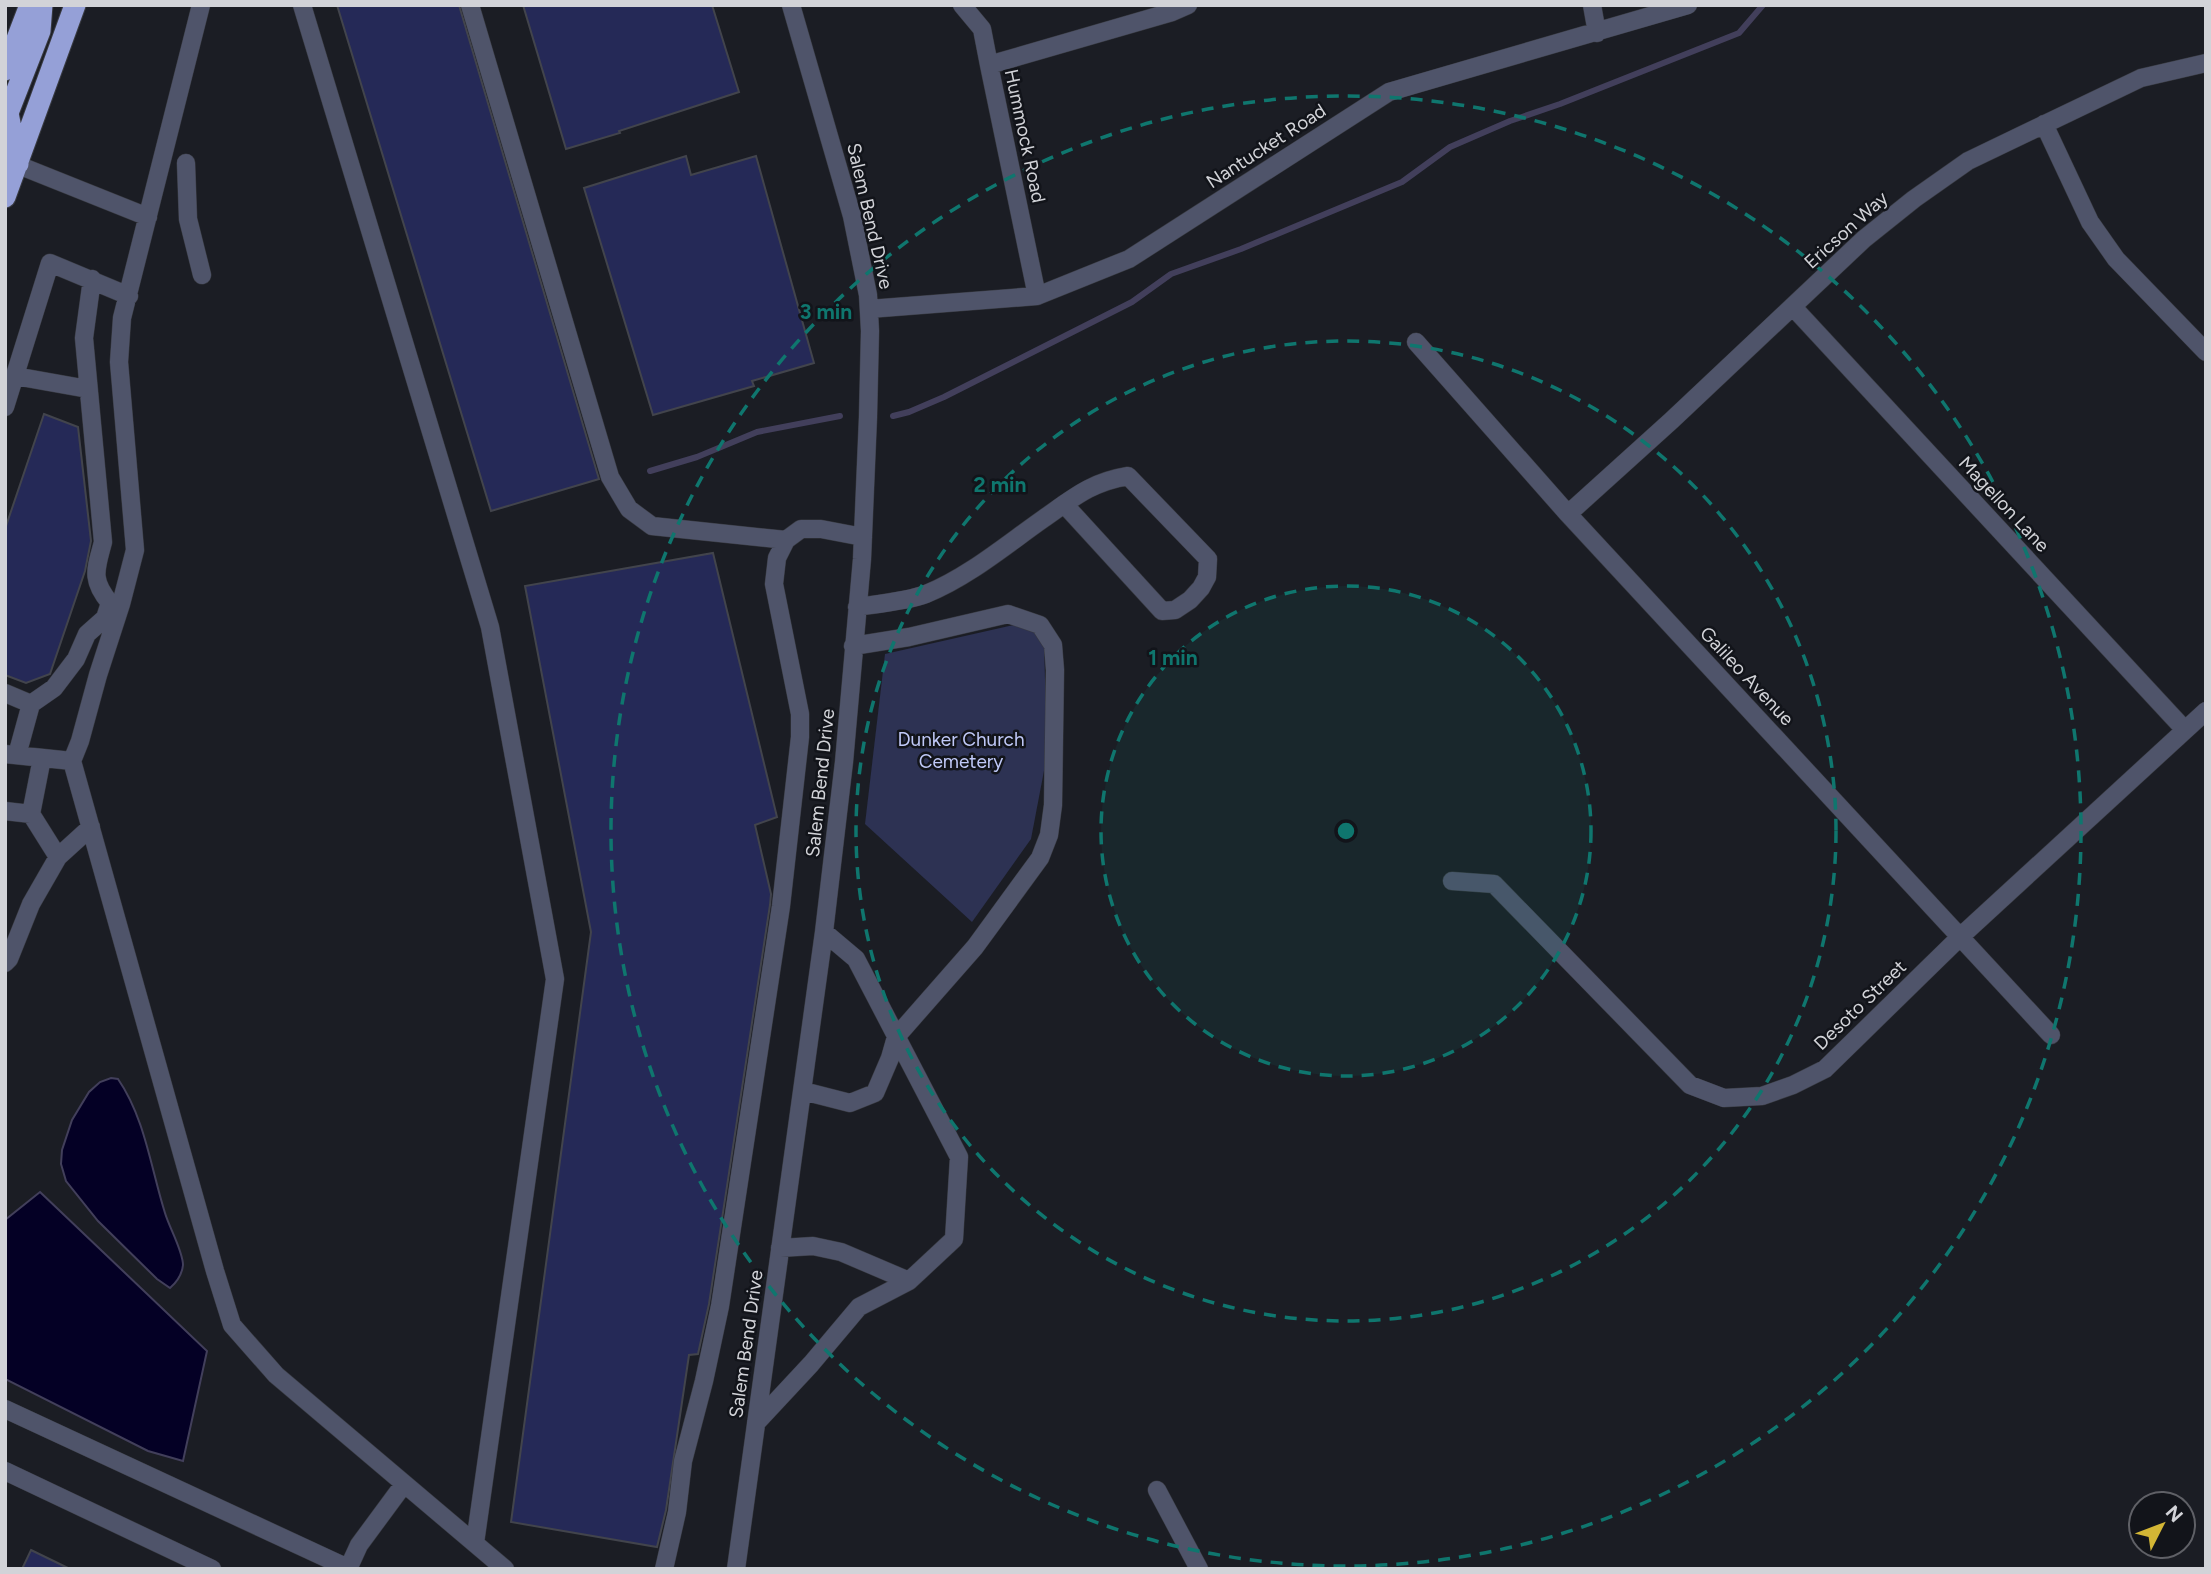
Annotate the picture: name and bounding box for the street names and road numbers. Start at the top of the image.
street label: Hummock Road [1000,67,1050,205]
street label: Nantucket Road [1202,99,1330,193]
street label: Salem Bend Drive [842,141,898,291]
street label: Ericson Way [1799,186,1893,274]
street label: Magellon Lane [1954,451,2054,557]
street label: Galileo Avenue [1695,622,1799,730]
street label: Salem Bend Drive [801,708,839,858]
street label: Desoto Street [1809,955,1911,1055]
street label: Salem Bend Drive [724,1269,768,1419]

